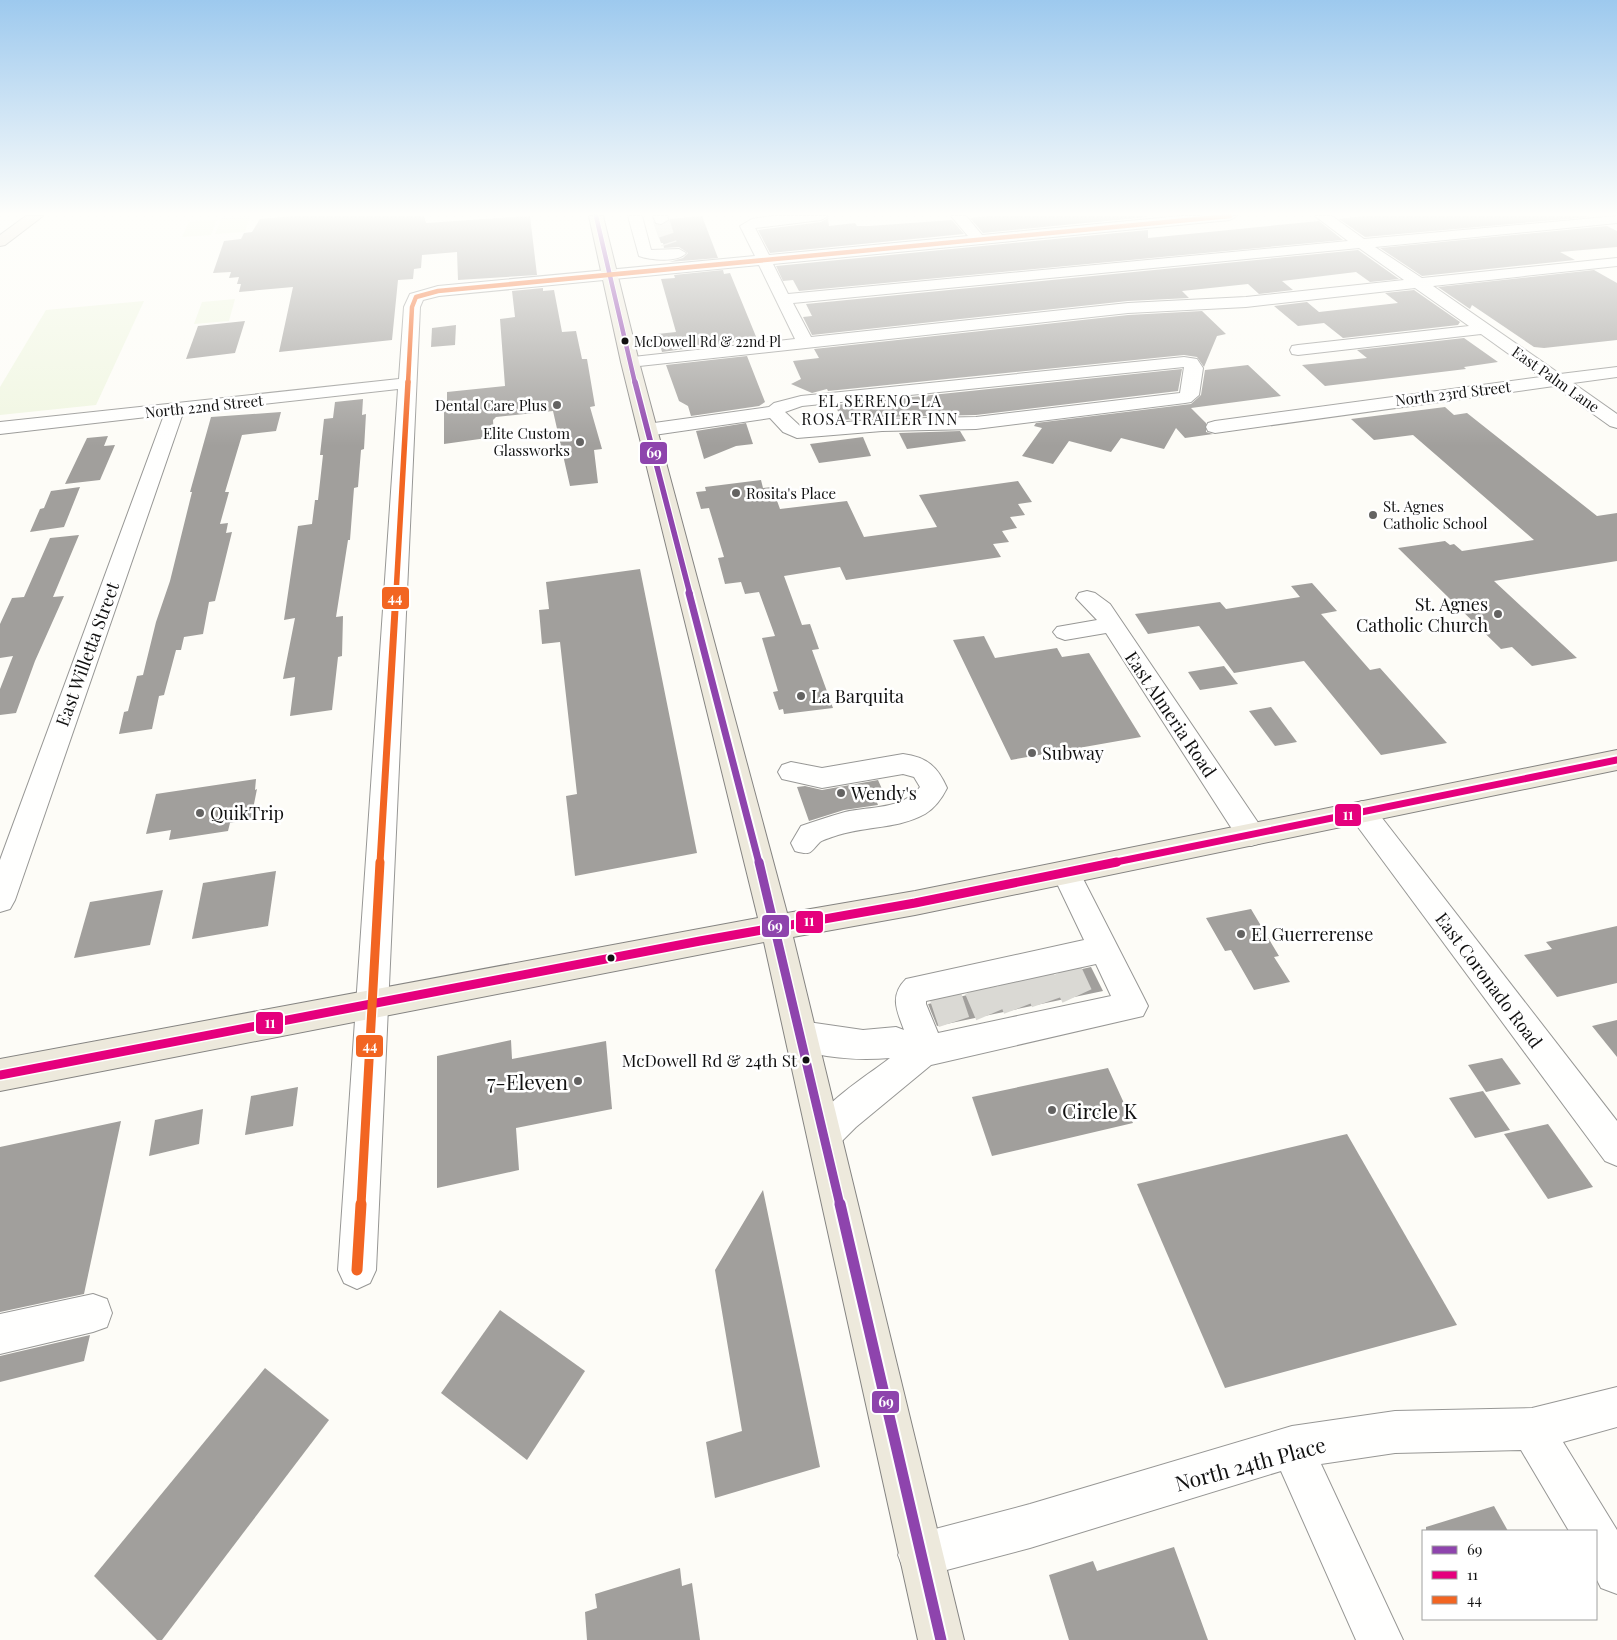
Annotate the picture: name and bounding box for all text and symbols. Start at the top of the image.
place label: McDowell Rd & 22nd Pl [634,332,781,351]
marker: McDowell Rd & 22nd Pl [620,336,630,346]
street label: East Palm Lane [1508,341,1604,417]
street label: North 23rd Street [1394,376,1513,410]
street label: North 22nd Street [144,390,265,422]
district label: EL SERENO-LA ROSA TRAILER INN [801,390,959,429]
place label: Dental Care Plus [435,395,547,415]
marker: Dental Care Plus [551,399,563,411]
place label: Elite Custom Glassworks [483,423,571,460]
marker: Elite Custom Glassworks [574,436,586,448]
line badge: 69 [639,441,668,465]
text: 69 [646,443,662,462]
place label: Rosita's Place [746,483,836,503]
marker: Rosita's Place [730,487,742,499]
place label: St. Agnes Catholic School [1383,496,1488,533]
marker: St. Agnes Catholic School [1367,509,1379,521]
street label: East Willetta Street [50,578,124,729]
line badge: 44 [381,586,410,610]
text: 44 [388,588,402,607]
place label: St. Agnes Catholic Church [1356,592,1488,637]
marker: St. Agnes Catholic Church [1492,608,1504,620]
street label: East Almeria Road [1120,646,1222,782]
place label: La Barquita [811,684,904,708]
marker: La Barquita [795,690,807,702]
place label: Subway [1042,741,1104,765]
marker: Subway [1026,747,1038,759]
place label: Wendy's [850,781,917,805]
marker: Wendy's [835,787,847,799]
place label: QuikTrip [210,801,284,825]
line badge: 11 [1334,803,1362,827]
text: 11 [1343,805,1353,824]
marker: QuikTrip [194,807,206,819]
street label: East Coronado Road [1430,907,1548,1053]
line badge: 11 [795,910,824,934]
text: 11 [804,911,814,930]
line badge: 69 [761,914,790,938]
text: 69 [767,916,783,935]
place label: El Guerrerense [1251,922,1373,946]
marker: El Guerrerense [1235,928,1247,940]
unlabelled marker [606,953,616,963]
line badge: 11 [255,1011,284,1035]
text: 11 [265,1013,275,1032]
line badge: 44 [355,1034,384,1058]
text: 44 [363,1036,377,1055]
place label: McDowell Rd & 24th St [622,1049,798,1071]
marker: McDowell Rd & 24th St [801,1055,811,1065]
place label: 7-Eleven [487,1067,568,1095]
marker: 7-Eleven [572,1075,584,1087]
place label: Circle K [1062,1096,1137,1124]
marker: Circle K [1046,1104,1058,1116]
line badge: 69 [871,1390,900,1414]
text: 69 [878,1392,894,1411]
street label: North 24th Place [1171,1429,1329,1497]
legend [1422,1530,1597,1620]
text: 69 [1467,1539,1482,1559]
text: 11 [1467,1564,1479,1584]
text: 44 [1467,1589,1482,1609]

